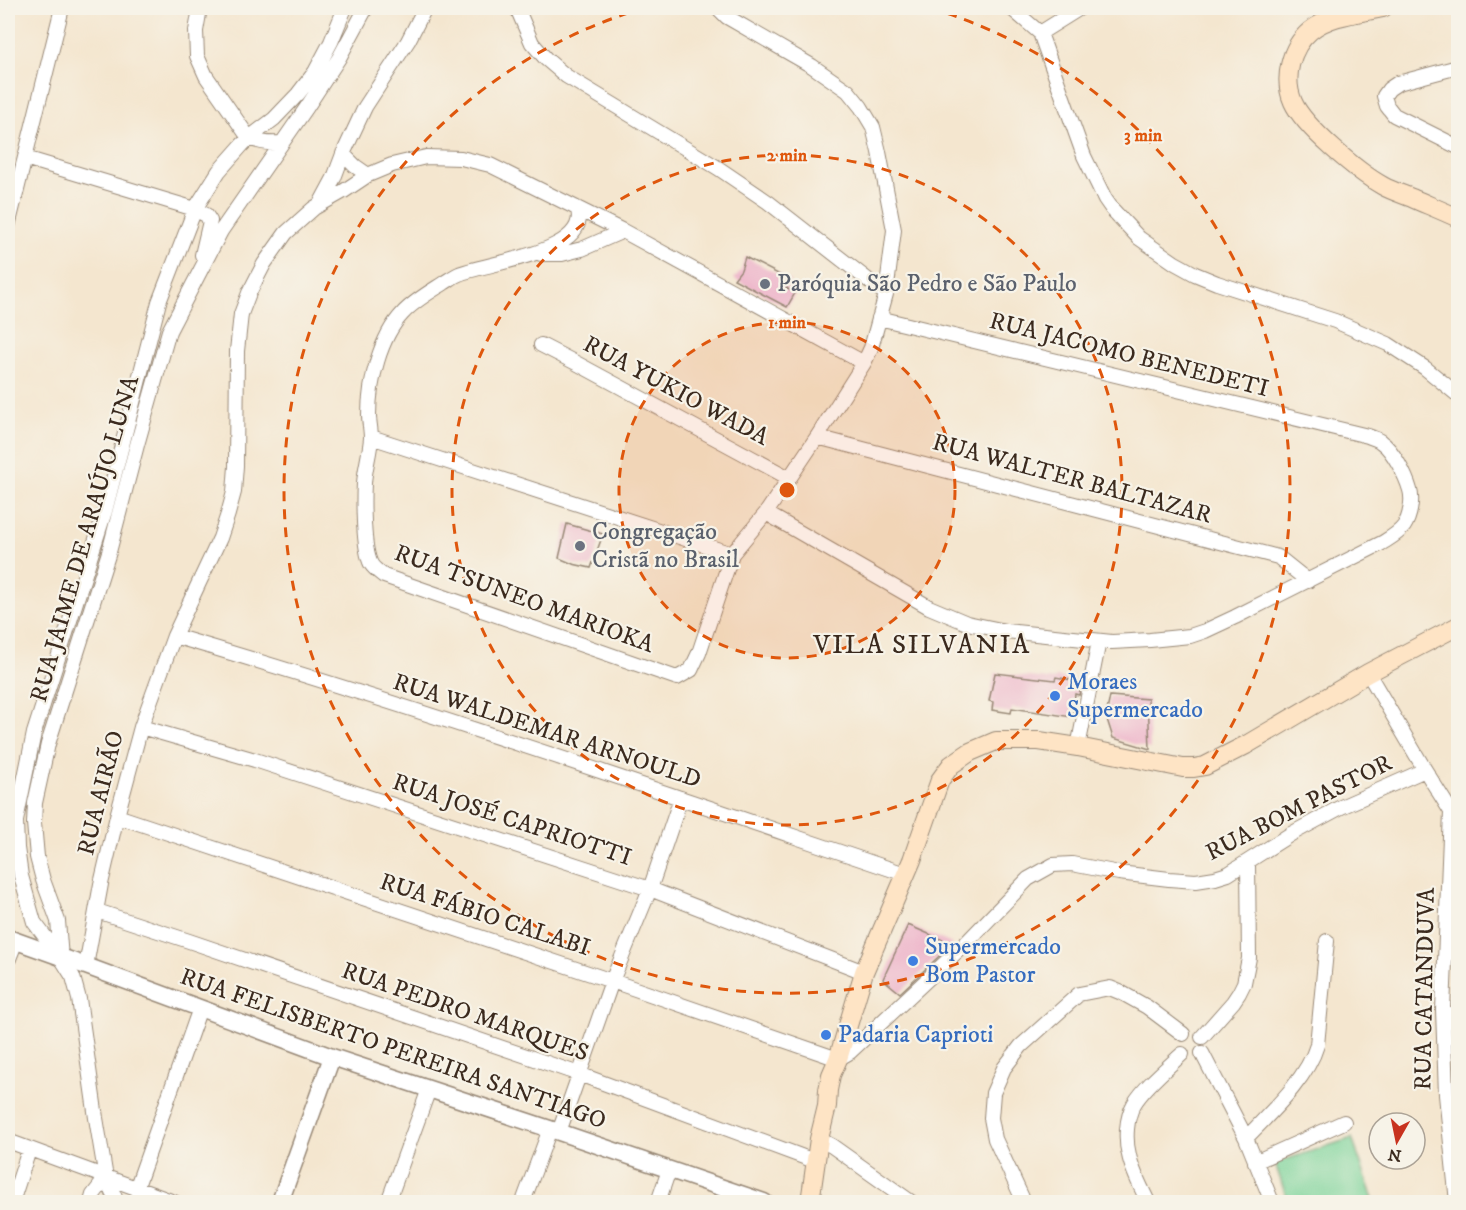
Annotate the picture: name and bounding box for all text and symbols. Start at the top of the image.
text: 3 min [1124,125,1163,147]
text: 2 min [767,145,808,167]
place label: Paróquia São Pedro e São Paulo [777,269,1077,299]
marker: Paróquia São Pedro e São Paulo [758,277,772,291]
street label: RUA JACOMO BENEDETI [986,306,1272,404]
text: 1 min [768,312,807,334]
street label: RUA YUKIO WADA [578,329,775,453]
street label: RUA JAIME DE ARAÚJO LUNA [23,371,146,706]
street label: RUA WALTER BALTAZAR [929,427,1215,531]
centre of rings [777,480,797,500]
place label: Congregação Cristã no Brasil [592,517,740,575]
street label: RUA TSUNEO MARIOKA [390,538,658,660]
marker: Congregação Cristã no Brasil [573,539,587,553]
district label: VILA SILVANIA [812,628,1031,662]
street label: RUA WALDEMAR ARNOULD [389,667,705,795]
place label: Moraes Supermercado [1067,667,1203,725]
marker: Moraes Supermercado [1048,689,1062,703]
street label: RUA AIRÃO [70,727,131,858]
street label: RUA BOM PASTOR [1201,748,1397,868]
street label: RUA JOSÉ CAPRIOTTI [389,767,635,873]
street label: RUA FÁBIO CALABI [376,866,594,963]
street label: RUA CATANDUVA [1408,887,1442,1091]
place label: Supermercado Bom Pastor [925,932,1061,990]
marker: Supermercado Bom Pastor [906,954,920,968]
street label: RUA PEDRO MARQUES [338,956,592,1068]
street label: RUA FELISBERTO PEREIRA SANTIAGO [176,962,610,1136]
place label: Padaria Caprioti [838,1020,994,1050]
marker: Padaria Caprioti [819,1028,833,1042]
north arrow [1367,1111,1427,1171]
text: N [1387,1144,1403,1166]

